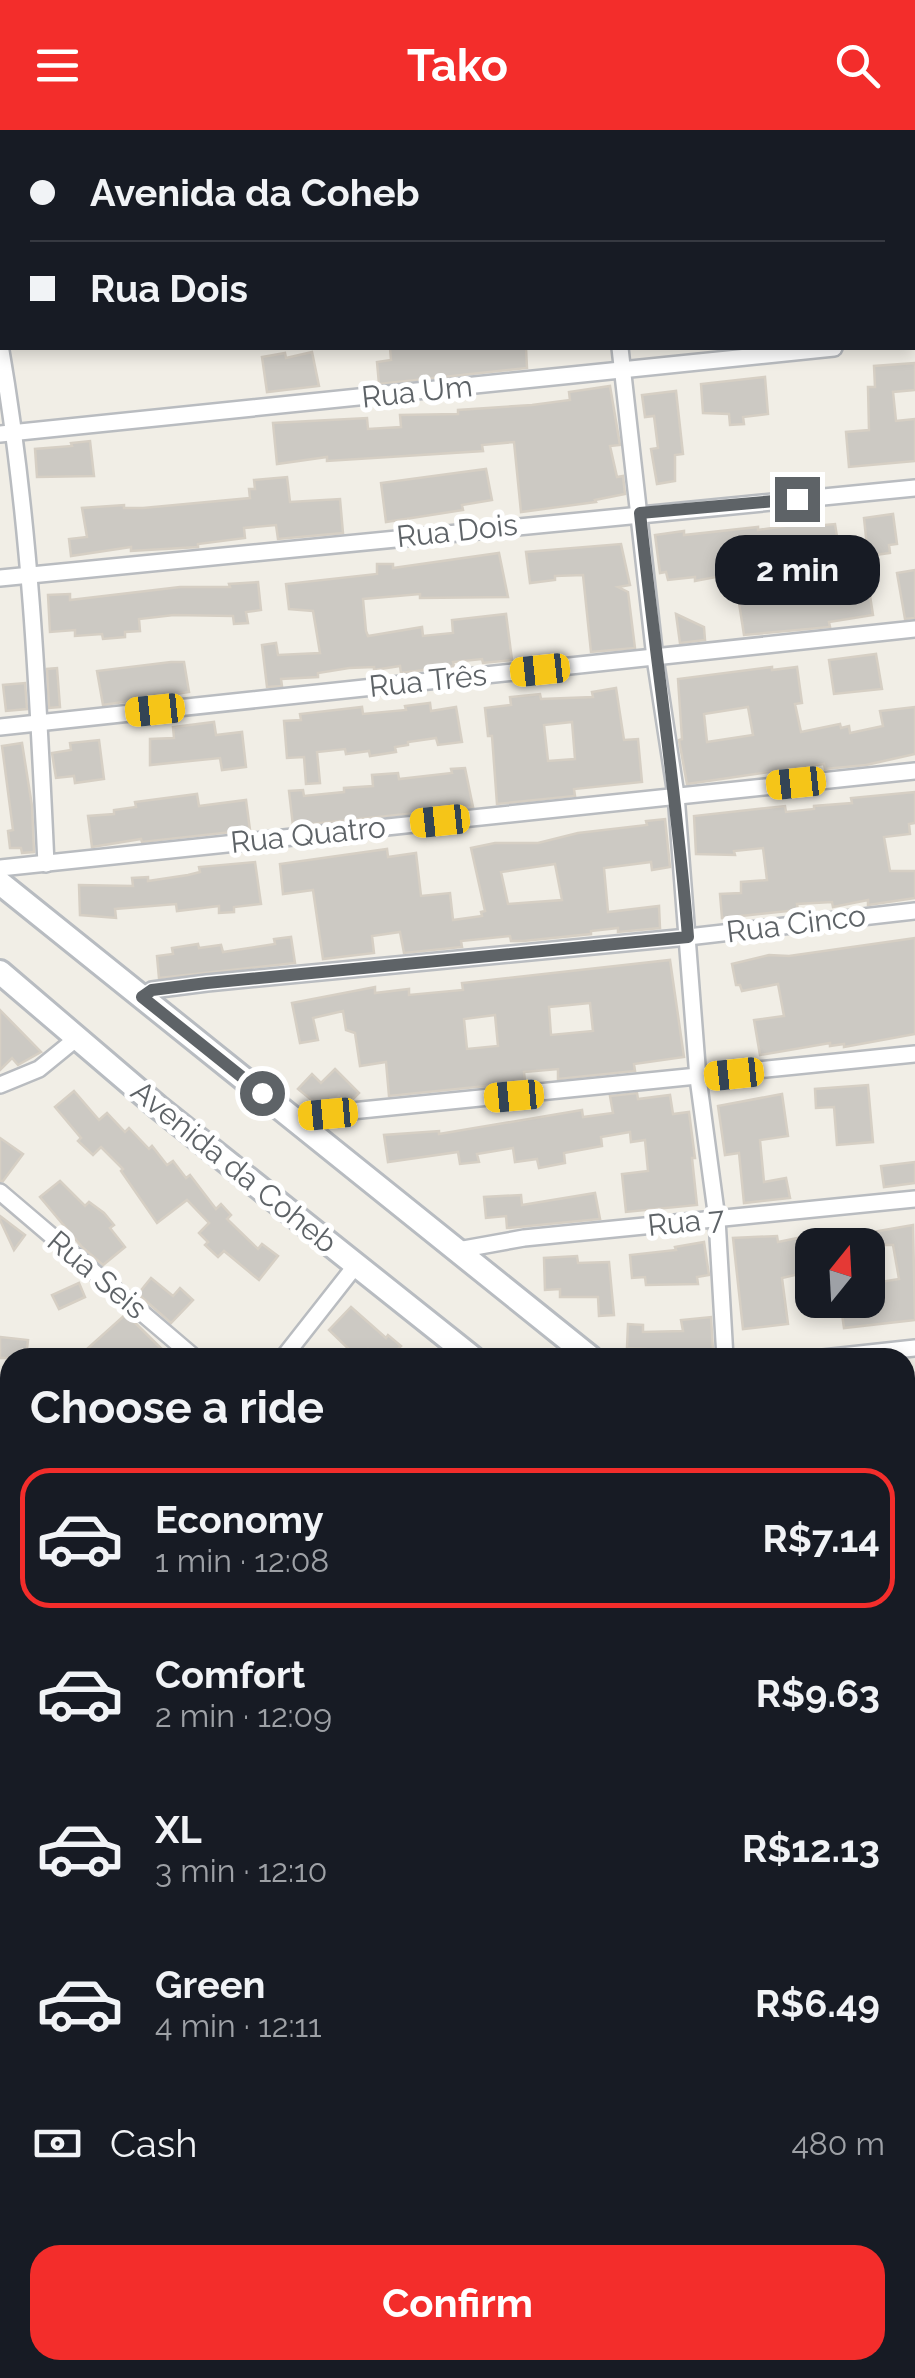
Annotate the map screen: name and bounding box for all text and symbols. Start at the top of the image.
icon: menu [30,38,85,93]
icon: search [830,38,885,93]
text: Tako [407,39,508,92]
text: Avenida da Coheb [90,170,420,215]
text: Rua Dois [90,266,248,311]
street label: Rua Um [360,368,474,415]
route end [775,477,820,522]
street label: Rua Dois [395,507,519,554]
callout: 2 min [714,534,880,604]
text: 2 min [756,551,839,588]
car [509,652,571,688]
street label: Rua Três [367,657,488,704]
car [124,692,186,728]
car [765,765,827,801]
car [409,803,471,839]
street label: Rua Quatro [229,809,387,860]
street label: Rua Cinco [724,898,868,949]
car [703,1056,765,1092]
route start [240,1071,285,1116]
street label: Avenida da Coheb [125,1073,344,1260]
car [483,1078,545,1114]
car [297,1096,359,1132]
street label: Rua 7 [646,1200,726,1243]
street label: Rua Seis [41,1223,154,1326]
north arrow [795,1228,885,1318]
map controls [795,1228,885,1318]
text: Choose a ride [30,1381,324,1434]
icon: car [35,1493,125,1583]
text: Economy [155,1497,324,1542]
text: R$7.14 [762,1516,880,1561]
text: 1 min · 12:08 [155,1542,329,1579]
icon: car [35,1648,125,1738]
text: Comfort [155,1652,305,1697]
text: R$9.63 [756,1671,880,1716]
text: 2 min · 12:09 [155,1697,332,1734]
icon: car [35,1803,125,1893]
text: XL [155,1807,202,1852]
text: R$12.13 [742,1826,880,1871]
text: 3 min · 12:10 [155,1852,327,1889]
icon: car [35,1958,125,2048]
text: Green [155,1962,265,2007]
text: R$6.49 [755,1981,880,2026]
text: 4 min · 12:11 [155,2007,322,2044]
icon: cash [30,2116,85,2171]
text: Cash [110,2121,197,2166]
text: 480 m [791,2125,885,2162]
button: Confirm [30,2245,885,2360]

